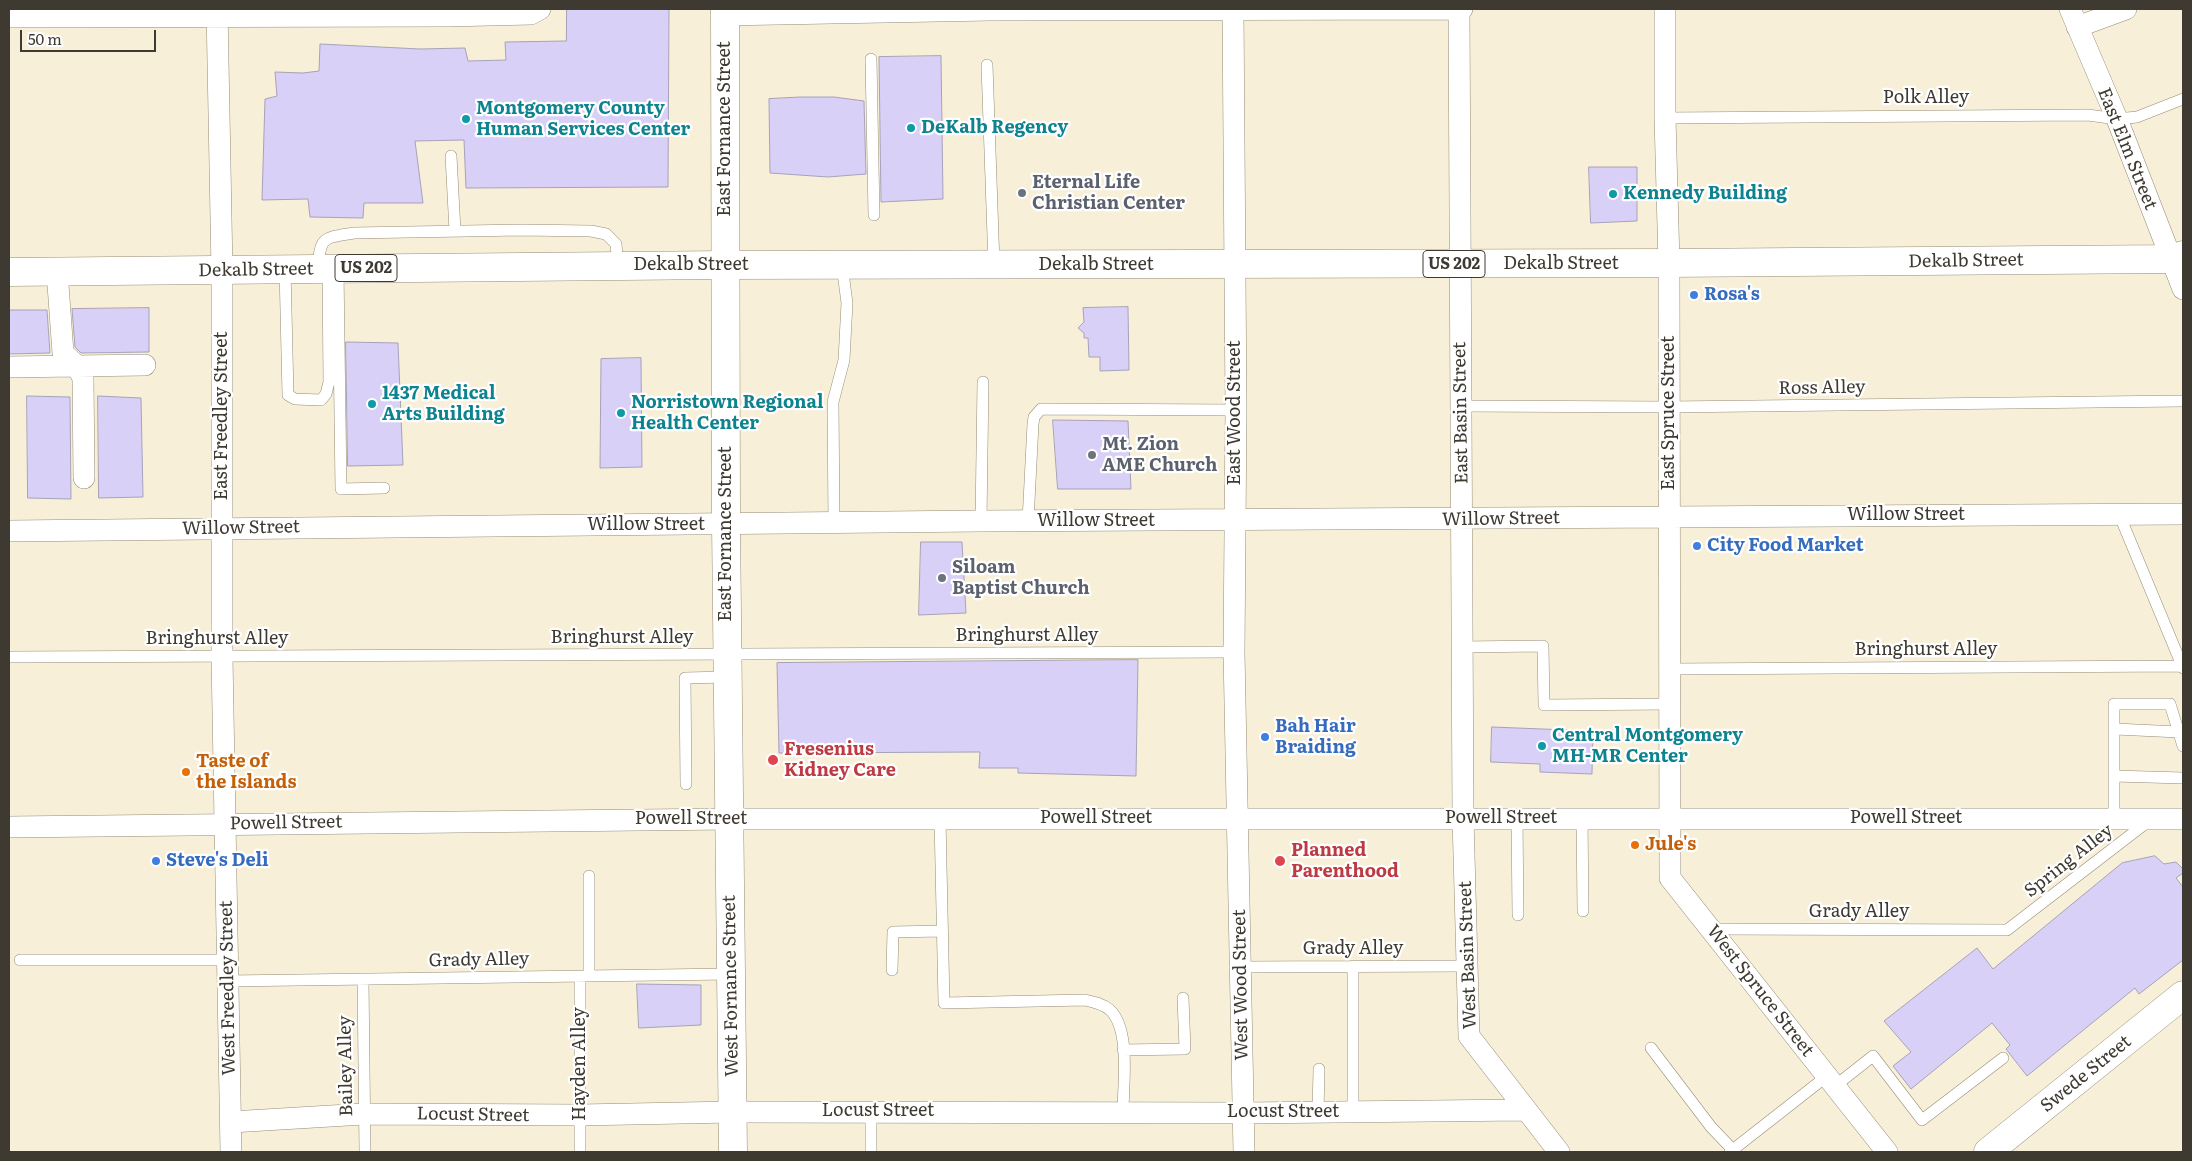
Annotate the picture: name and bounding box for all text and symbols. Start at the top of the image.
scale bar [22,20,159,52]
text: 50 m [28,27,62,50]
street label: East Fornance Street [714,41,736,217]
street label: East Elm Street [2093,85,2161,213]
street label: Polk Alley [1883,87,1969,109]
place label: Montgomery County Human Services Center [476,98,690,140]
marker: Montgomery County Human Services Center [460,113,472,125]
place label: DeKalb Regency [921,117,1068,139]
marker: DeKalb Regency [905,122,917,134]
place label: Eternal Life Christian Center [1032,172,1185,214]
place label: Kennedy Building [1623,183,1787,205]
marker: Eternal Life Christian Center [1016,187,1028,199]
marker: Kennedy Building [1607,188,1619,200]
street label: Dekalb Street [1908,249,2024,273]
road number: US 202 [1423,250,1485,278]
street label: Dekalb Street [1503,253,1619,275]
road number: US 202 [335,254,397,282]
street label: Dekalb Street [633,254,749,276]
street label: Dekalb Street [1038,254,1154,276]
street label: Dekalb Street [198,258,314,282]
place label: Rosa's [1704,284,1760,306]
marker: Rosa's [1688,289,1700,301]
street label: East Freedley Street [211,332,233,500]
street label: East Spruce Street [1658,336,1680,490]
street label: East Wood Street [1224,340,1246,486]
street label: East Basin Street [1449,342,1473,484]
street label: Ross Alley [1778,376,1866,400]
place label: 1437 Medical Arts Building [382,383,505,426]
place label: Norristown Regional Health Center [631,392,824,434]
marker: 1437 Medical Arts Building [366,398,378,410]
marker: Norristown Regional Health Center [615,407,627,419]
place label: Mt. Zion AME Church [1102,434,1218,476]
street label: East Fornance Street [715,446,737,622]
marker: Mt. Zion AME Church [1086,449,1098,461]
street label: Willow Street [1847,504,1965,526]
street label: Willow Street [1442,507,1560,531]
street label: Willow Street [1037,510,1155,532]
street label: Willow Street [587,514,705,536]
street label: Willow Street [182,516,300,540]
place label: City Food Market [1707,535,1864,557]
marker: City Food Market [1691,540,1703,552]
place label: Siloam Baptist Church [952,557,1090,600]
marker: Siloam Baptist Church [936,572,948,584]
street label: Bringhurst Alley [956,625,1098,647]
street label: Bringhurst Alley [551,627,693,649]
street label: Bringhurst Alley [146,628,288,650]
street label: Bringhurst Alley [1855,639,1997,661]
place label: Bah Hair Braiding [1275,716,1356,759]
place label: Central Montgomery MH-MR Center [1552,725,1743,768]
marker: Bah Hair Braiding [1259,731,1271,743]
place label: Fresenius Kidney Care [784,739,896,782]
marker: Central Montgomery MH-MR Center [1536,740,1548,752]
place label: Taste of the Islands [196,751,296,794]
marker: Fresenius Kidney Care [766,753,780,767]
marker: Taste of the Islands [180,766,192,778]
street label: Powell Street [1040,807,1152,829]
street label: Powell Street [1445,807,1557,829]
street label: Powell Street [1850,807,1962,829]
street label: Powell Street [635,808,747,830]
street label: Powell Street [229,811,343,835]
street label: Spring Alley [2020,820,2118,902]
place label: Jule's [1645,834,1696,856]
marker: Jule's [1629,839,1641,851]
place label: Planned Parenthood [1291,840,1399,882]
place label: Steve's Deli [166,850,269,872]
marker: Planned Parenthood [1273,854,1287,868]
marker: Steve's Deli [150,855,162,867]
street label: West Basin Street [1455,880,1481,1030]
street label: West Fornance Street [719,895,743,1077]
street label: West Freedley Street [216,900,240,1076]
street label: Grady Alley [1809,901,1909,923]
street label: West Wood Street [1229,909,1253,1061]
street label: West Spruce Street [1702,921,1818,1061]
street label: Grady Alley [1303,938,1403,960]
street label: Grady Alley [429,948,529,972]
street label: Hayden Alley [569,1007,591,1121]
street label: Bailey Alley [334,1015,358,1117]
street label: Swede Street [2036,1031,2136,1117]
street label: Locust Street [822,1100,934,1122]
street label: Locust Street [1227,1101,1339,1123]
street label: Locust Street [416,1103,530,1127]

